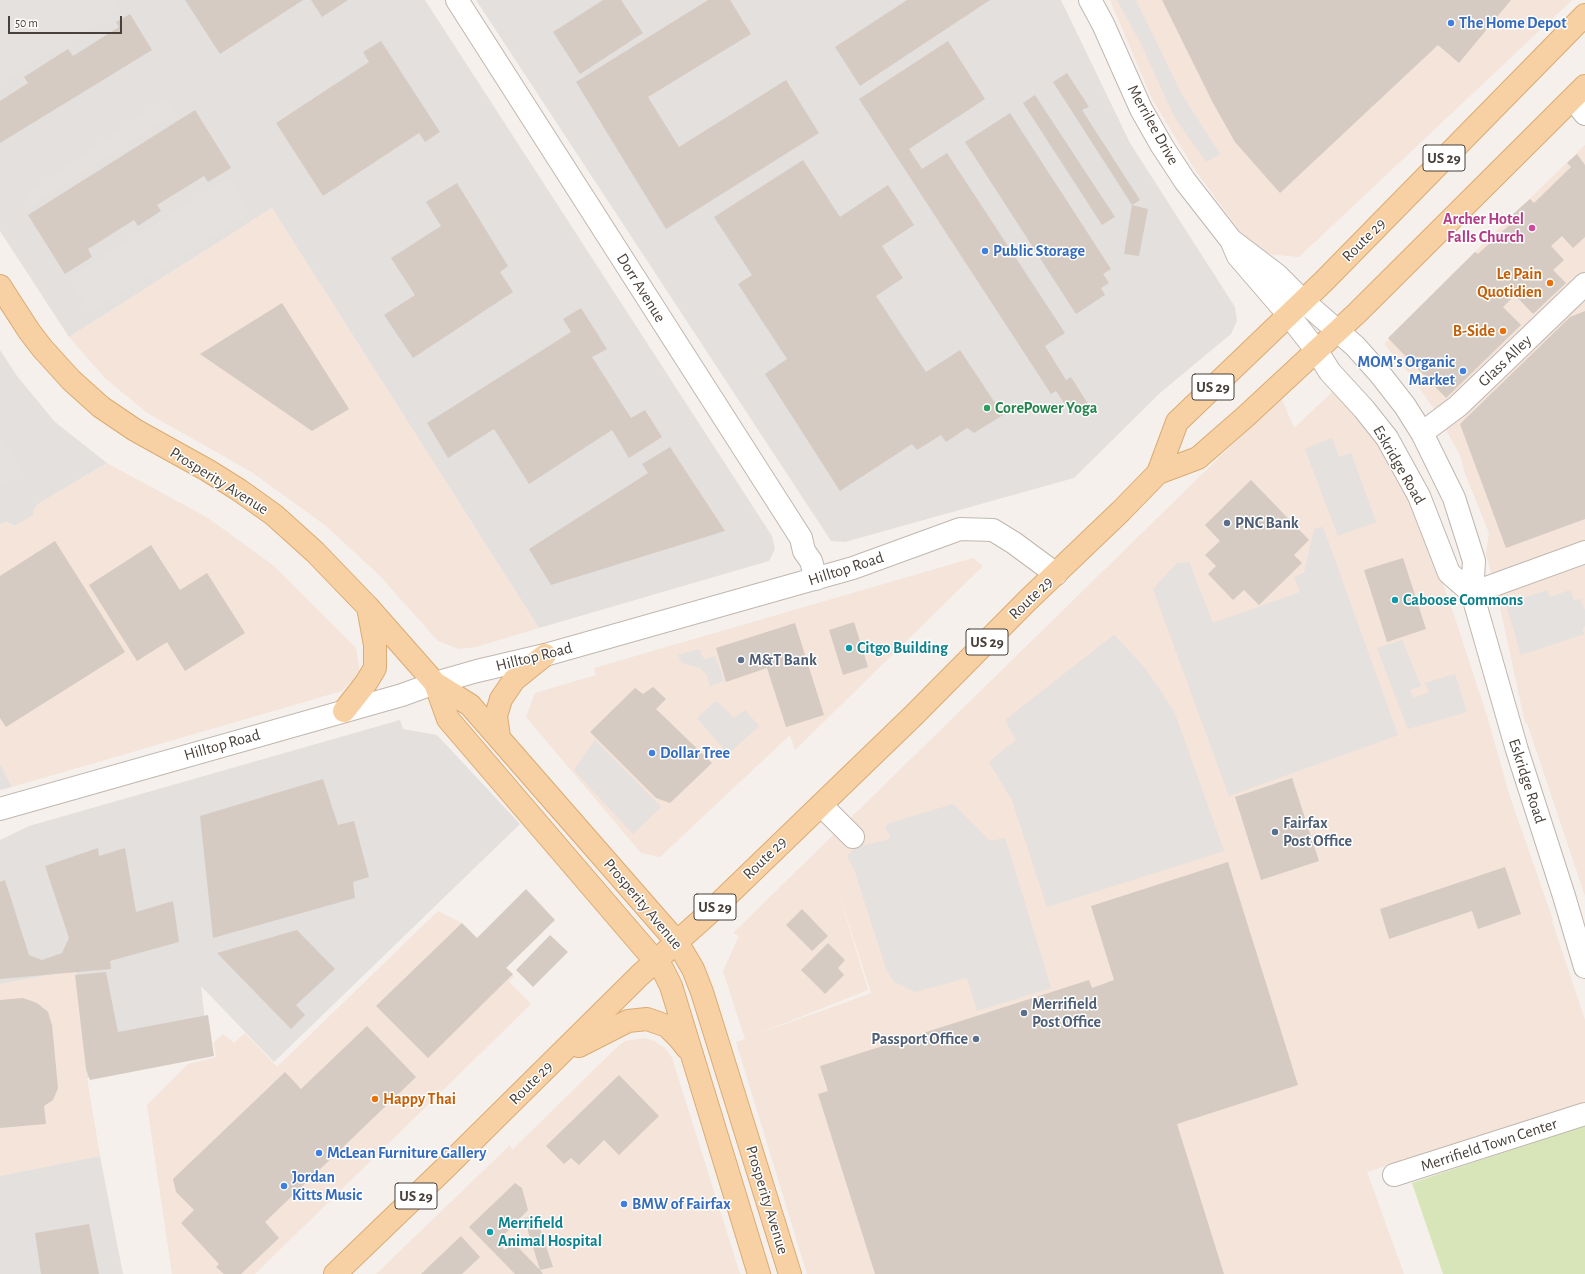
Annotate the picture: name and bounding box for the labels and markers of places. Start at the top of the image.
place label: The Home Depot [1459,13,1567,33]
marker: The Home Depot [1446,18,1456,28]
place label: Archer Hotel Falls Church [1443,209,1524,247]
marker: Archer Hotel Falls Church [1527,223,1537,233]
place label: Public Storage [993,241,1085,261]
marker: Public Storage [980,246,990,256]
place label: Le Pain Quotidien [1477,264,1542,302]
marker: Le Pain Quotidien [1545,278,1555,288]
place label: B-Side [1453,321,1495,341]
marker: B-Side [1498,326,1508,336]
place label: MOM's Organic Market [1358,352,1455,390]
marker: MOM's Organic Market [1458,366,1468,376]
place label: CorePower Yoga [995,398,1097,418]
marker: CorePower Yoga [982,403,992,413]
place label: PNC Bank [1235,513,1299,533]
marker: PNC Bank [1222,518,1232,528]
place label: Caboose Commons [1403,590,1523,610]
marker: Caboose Commons [1390,595,1400,605]
place label: Citgo Building [857,638,948,658]
marker: Citgo Building [844,643,854,653]
place label: M&T Bank [749,650,817,670]
marker: M&T Bank [736,655,746,665]
place label: Dollar Tree [660,743,730,763]
marker: Dollar Tree [647,748,657,758]
place label: Fairfax Post Office [1283,813,1352,851]
marker: Fairfax Post Office [1270,827,1280,837]
place label: Merrifield Post Office [1032,994,1101,1032]
marker: Merrifield Post Office [1019,1008,1029,1018]
place label: Passport Office [871,1029,968,1049]
marker: Passport Office [971,1034,981,1044]
place label: Happy Thai [383,1089,456,1109]
marker: Happy Thai [370,1094,380,1104]
place label: McLean Furniture Gallery [327,1143,486,1163]
marker: McLean Furniture Gallery [314,1148,324,1158]
place label: Jordan Kitts Music [292,1167,362,1205]
marker: Jordan Kitts Music [279,1181,289,1191]
place label: BMW of Fairfax [632,1194,731,1214]
marker: BMW of Fairfax [619,1199,629,1209]
place label: Merrifield Animal Hospital [498,1213,602,1251]
marker: Merrifield Animal Hospital [485,1227,495,1237]

